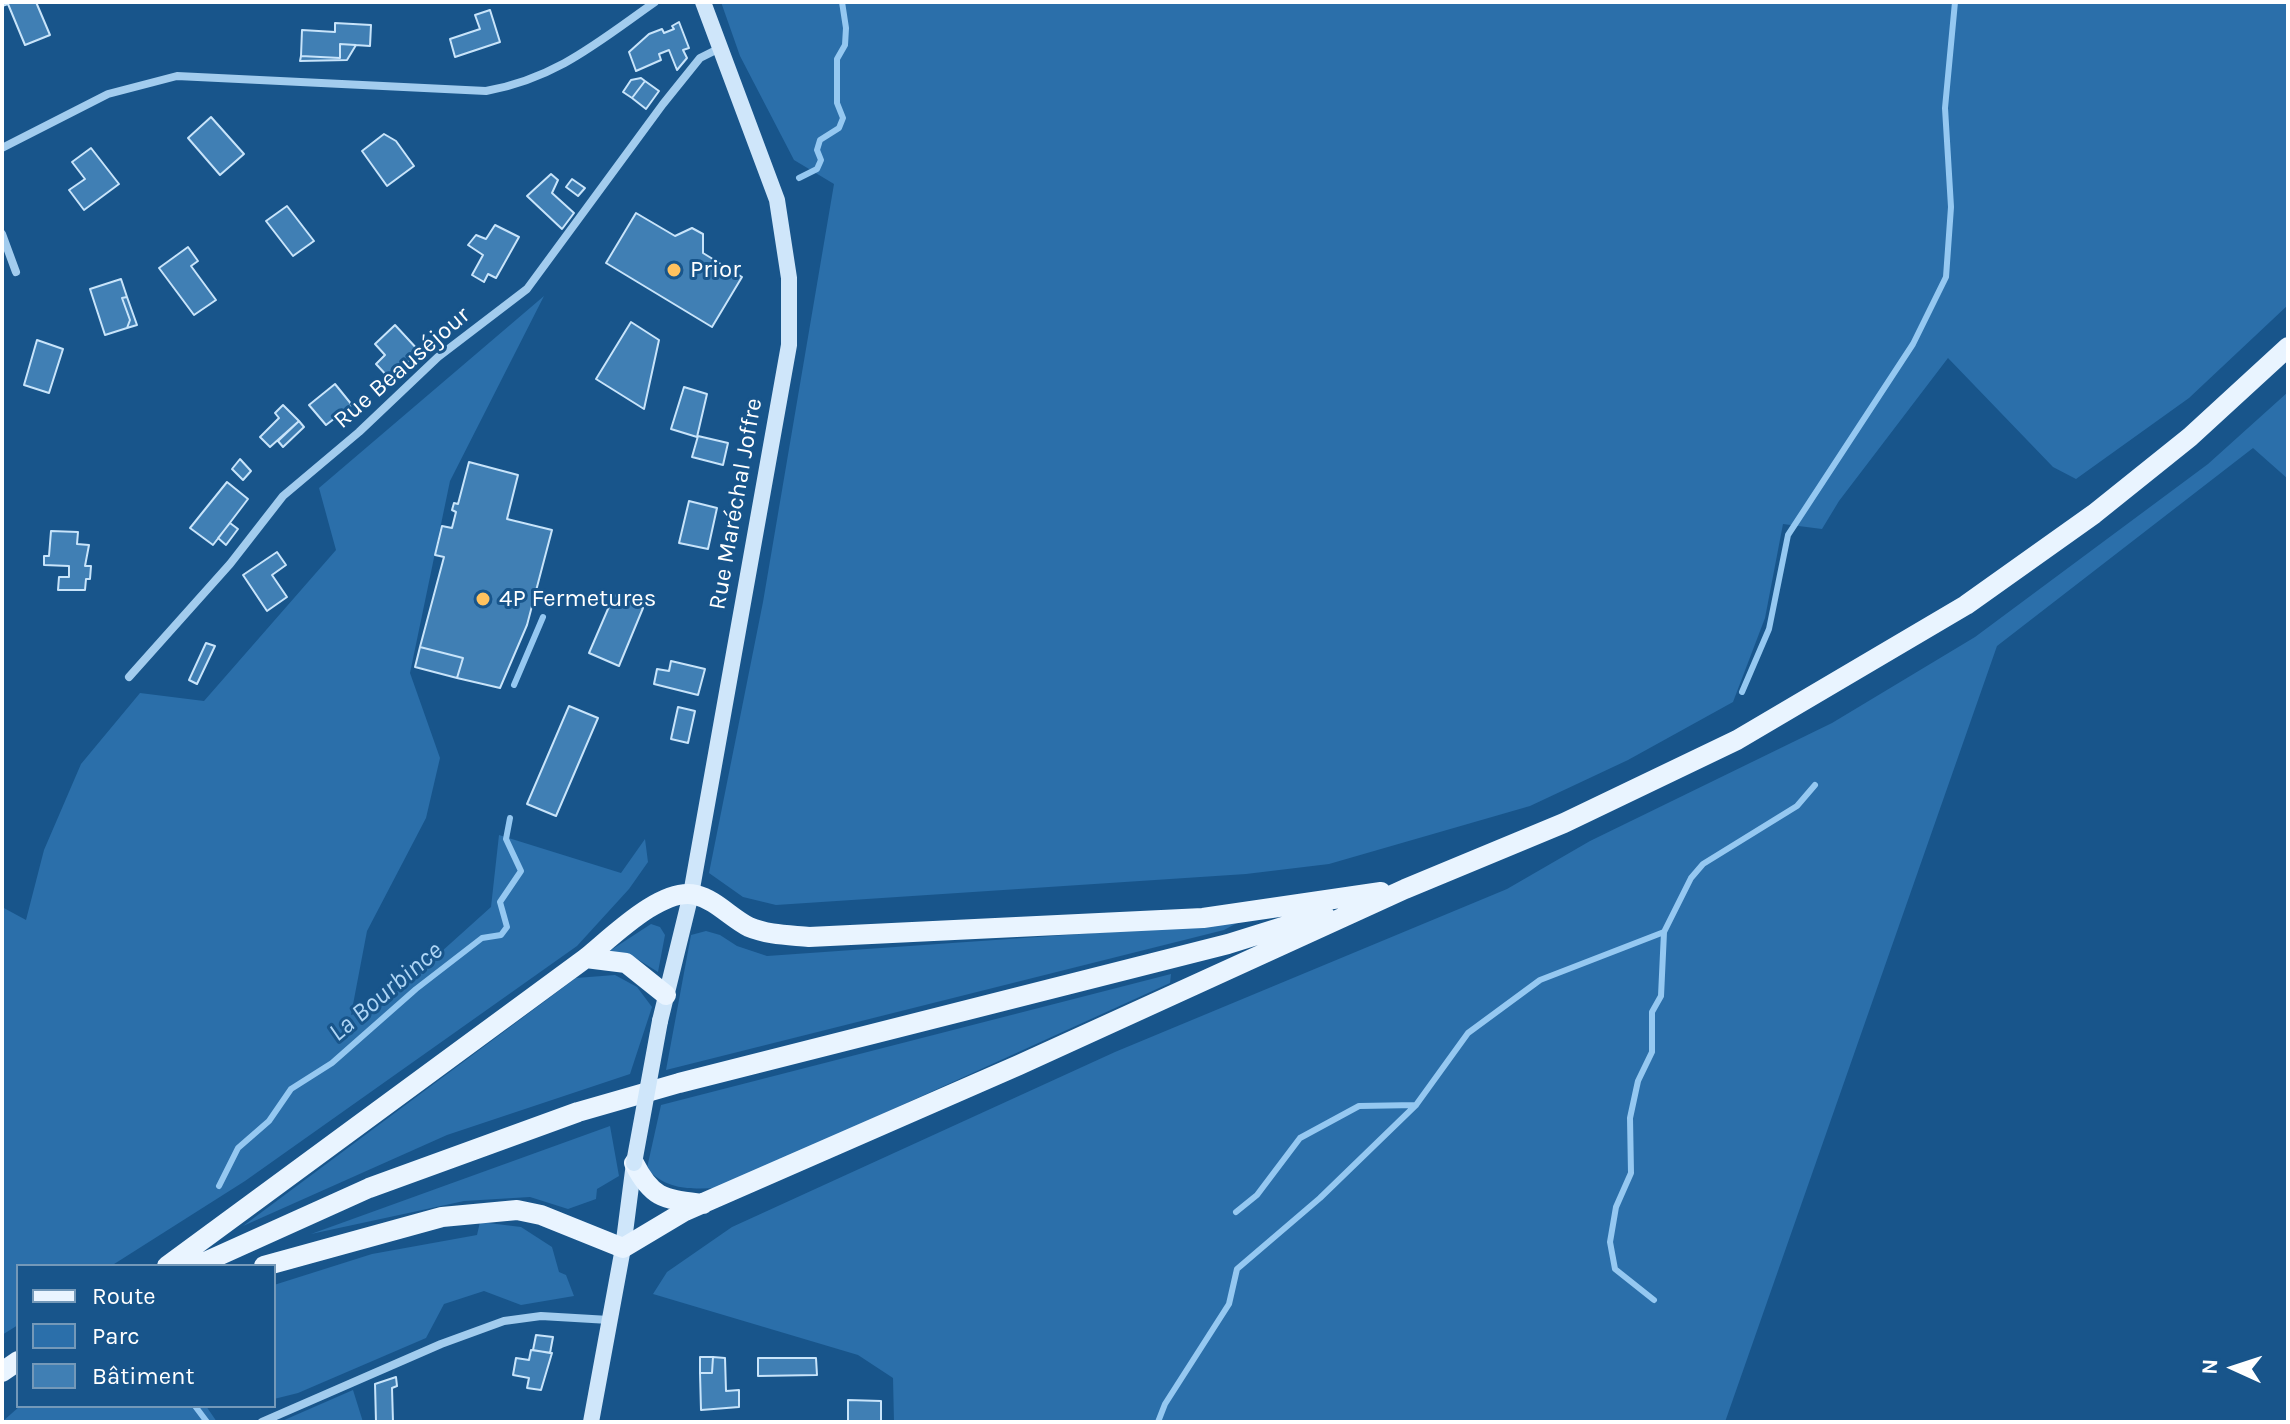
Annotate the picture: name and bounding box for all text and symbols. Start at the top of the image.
place label: Prior [690,256,741,284]
marker: Prior [665,261,683,279]
street label: Rue Beauséjour [328,301,476,435]
street label: Rue Maréchal Joffre [703,396,769,612]
place label: 4P Fermetures [499,585,656,613]
marker: 4P Fermetures [474,590,492,608]
water label: La Bourbince [323,935,449,1049]
legend [16,1264,276,1408]
text: Route [92,1282,156,1310]
text: Parc [92,1322,140,1350]
north arrow [2194,1328,2274,1408]
text: N [2197,1358,2223,1375]
text: Bâtiment [92,1362,195,1390]

